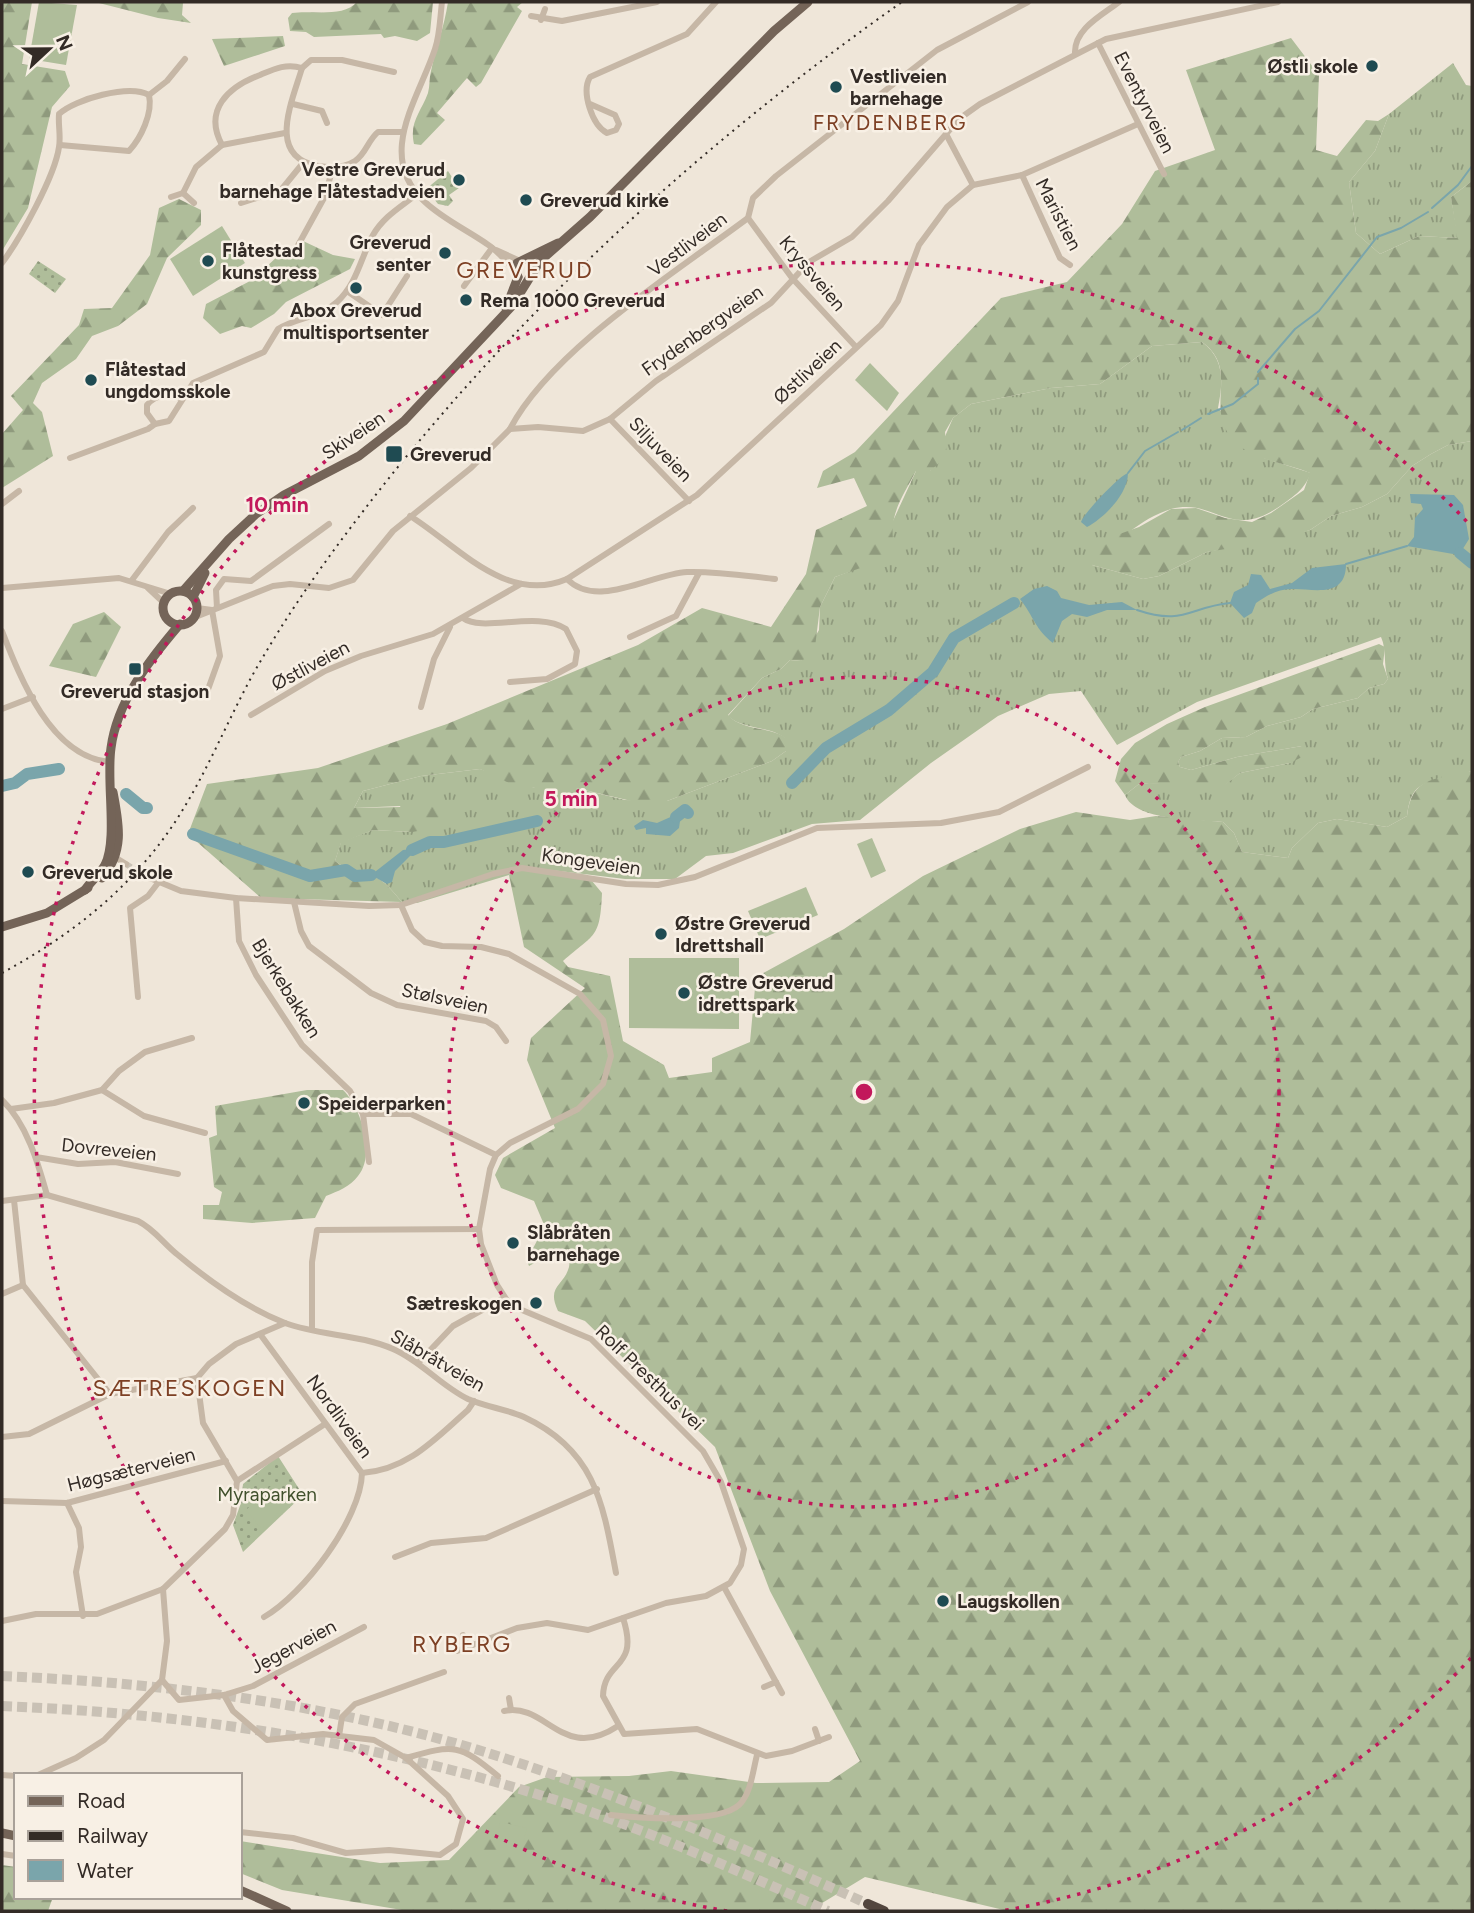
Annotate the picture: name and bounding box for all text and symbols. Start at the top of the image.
north arrow [14,14,84,84]
text: N [51,32,78,54]
street label: Eventyrveien [1109,48,1180,157]
place label: Østli skole [1268,55,1358,78]
marker: Østli skole [1364,58,1380,74]
place label: Vestliveien barnehage [850,65,947,110]
marker: Vestliveien barnehage [828,79,844,95]
district label: FRYDENBERG [813,110,967,135]
place label: Vestre Greverud barnehage Flåtestadveien [220,158,445,203]
marker: Vestre Greverud barnehage Flåtestadveien [451,172,467,188]
street label: Maristien [1031,174,1087,254]
place label: Greverud kirke [540,189,669,212]
marker: Greverud kirke [518,192,534,208]
street label: Vestliveien [643,207,731,282]
place label: Greverud senter [349,231,431,276]
street label: Kryssveien [775,231,851,316]
place label: Flåtestad kunstgress [222,239,317,284]
marker: Greverud senter [437,245,453,261]
marker: Flåtestad kunstgress [200,253,216,269]
district label: GREVERUD [456,256,594,284]
marker: Abox Greverud multisportsenter [348,280,364,296]
street label: Frydenbergveien [637,280,767,381]
place label: Rema 1000 Greverud [480,289,665,312]
marker: Rema 1000 Greverud [458,292,474,308]
place label: Abox Greverud multisportsenter [283,299,429,344]
street label: Østliveien [768,334,846,409]
place label: Flåtestad ungdomsskole [105,358,231,403]
marker: Flåtestad ungdomsskole [83,372,99,388]
street label: Skiveien [318,406,389,465]
street label: Siljuveien [624,412,697,487]
place label: Greverud [410,443,492,466]
marker: Greverud [384,444,404,464]
text: 10 min [245,492,309,517]
street label: Østliveien [267,635,353,696]
marker: Greverud stasjon [127,661,143,677]
place label: Greverud stasjon [61,680,209,703]
text: 5 min [545,786,597,811]
street label: Kongeveien [540,843,642,880]
place label: Greverud skole [42,861,173,884]
marker: Greverud skole [20,864,36,880]
place label: Østre Greverud Idrettshall [675,912,810,957]
marker: Østre Greverud Idrettshall [653,926,669,942]
street label: Bjerkebakken [247,934,326,1042]
place label: Østre Greverud idrettspark [698,971,833,1016]
street label: Stølsveien [399,978,490,1019]
marker: Østre Greverud idrettspark [676,985,692,1001]
centre of rings [852,1080,876,1104]
place label: Speiderparken [318,1092,445,1115]
marker: Speiderparken [296,1095,312,1111]
street label: Dovreveien [60,1133,158,1166]
place label: Slåbråten barnehage [527,1221,620,1266]
marker: Slåbråten barnehage [505,1235,521,1251]
place label: Sætreskogen [406,1292,522,1315]
marker: Sætreskogen [528,1295,544,1311]
street label: Rolf Presthus vei [591,1320,709,1435]
street label: Slåbråtveien [386,1324,489,1397]
street label: Nordliveien [302,1370,377,1462]
district label: SÆTRESKOGEN [93,1374,287,1402]
street label: Høgsæterveien [65,1442,198,1497]
park label: Myraparken [217,1483,317,1506]
place label: Laugskollen [957,1590,1060,1613]
marker: Laugskollen [935,1593,951,1609]
street label: Jegerveien [247,1614,340,1679]
district label: RYBERG [412,1630,512,1658]
legend [14,1773,242,1899]
text: Road [77,1788,125,1813]
text: Railway [77,1823,148,1848]
text: Water [77,1858,133,1883]

